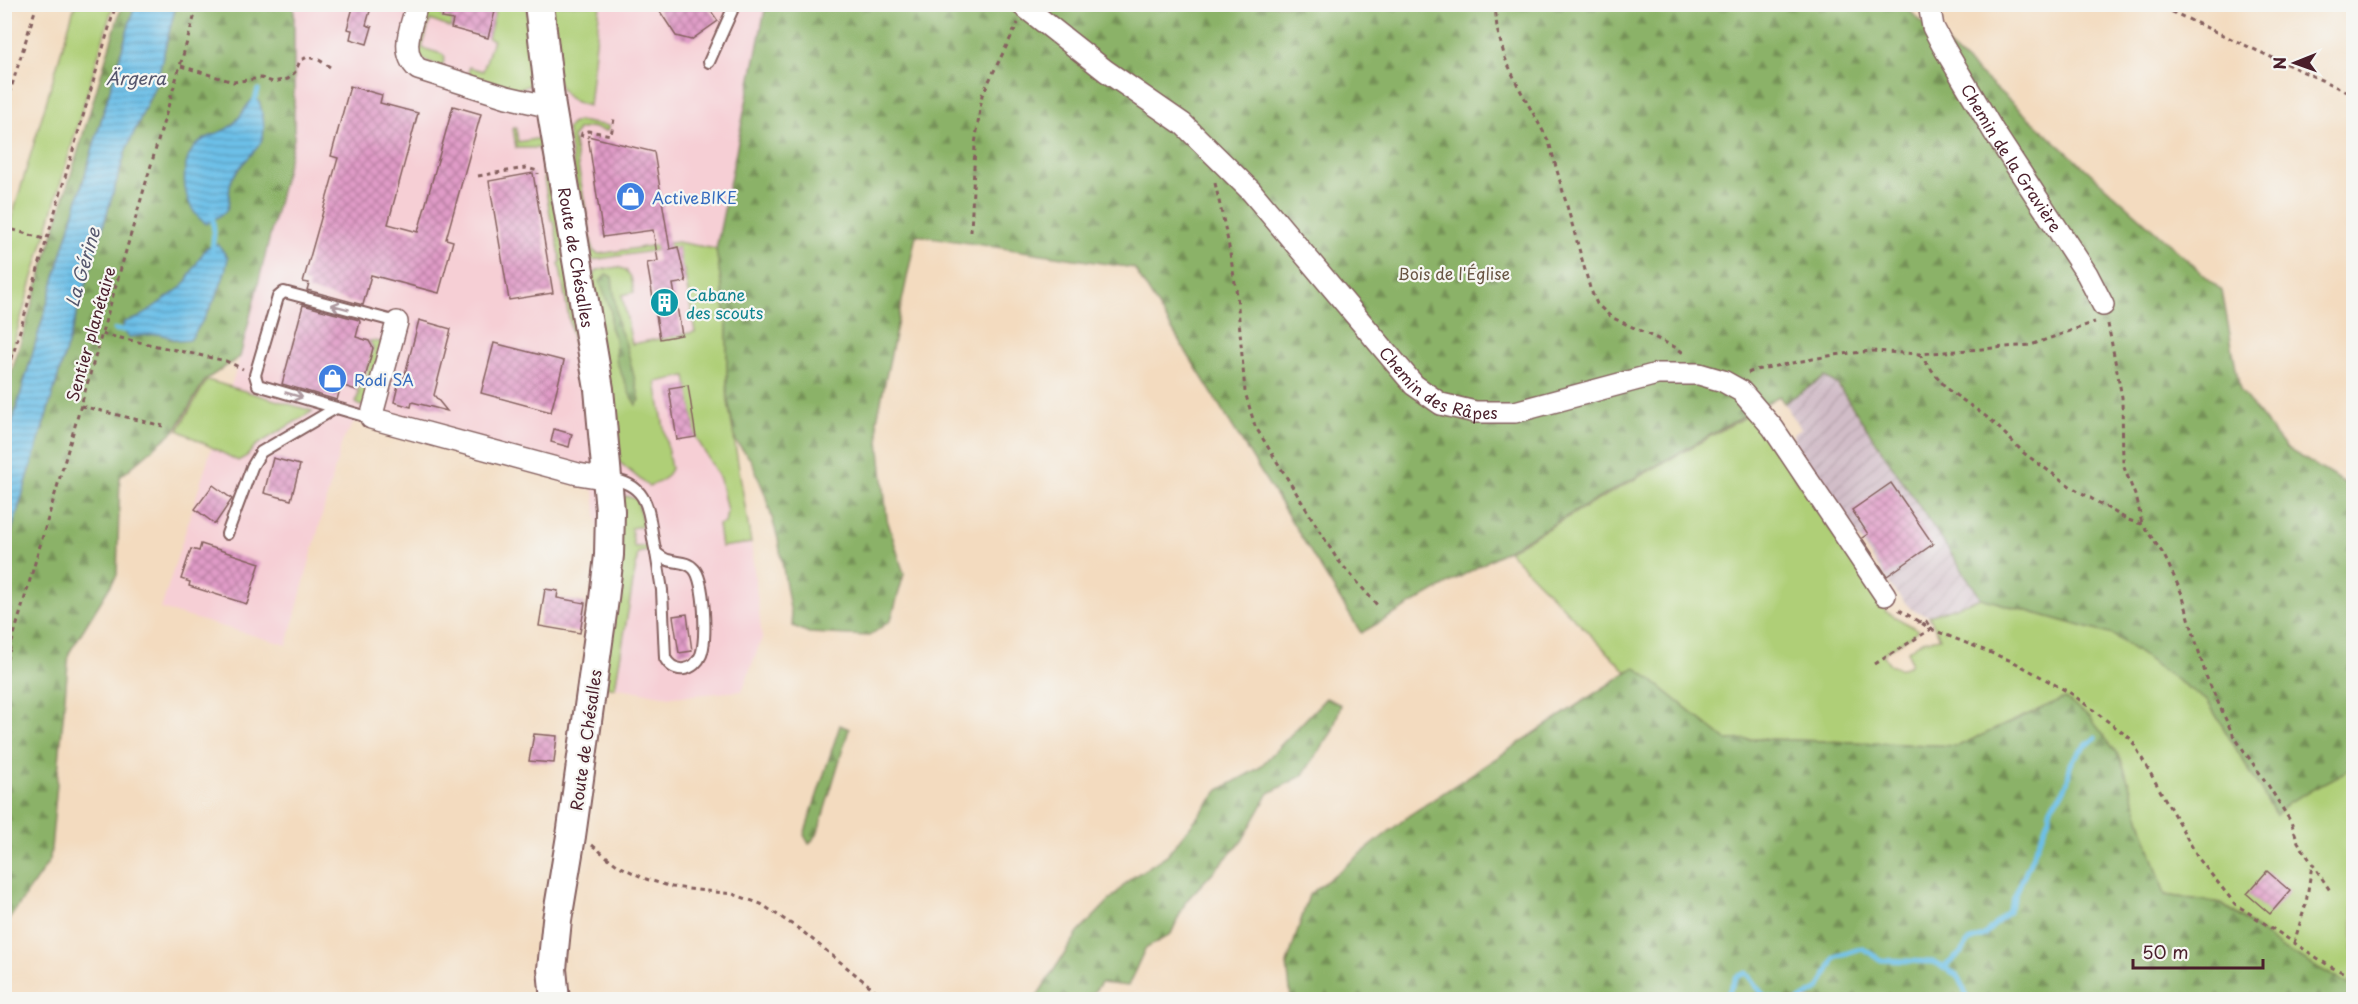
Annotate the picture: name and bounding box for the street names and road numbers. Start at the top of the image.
street label: Chemin de la Gravière [1956,79,2068,237]
street label: Route de Chésalles [553,185,600,329]
street label: Sentier planétaire [59,264,121,404]
street label: Chemin des Râpes [1374,341,1498,424]
street label: Route de Chésalles [563,668,607,812]

